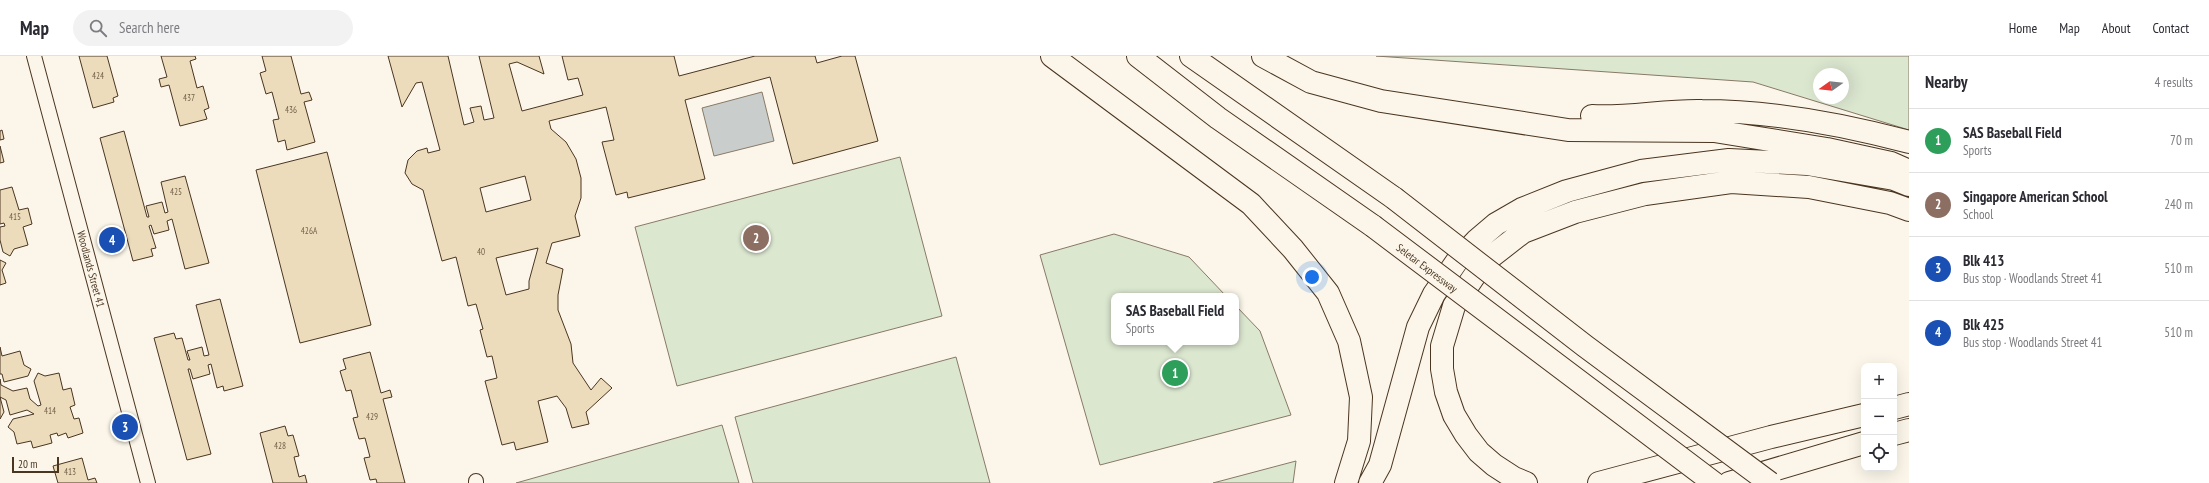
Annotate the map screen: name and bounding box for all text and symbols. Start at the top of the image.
search box [73,10,353,46]
text: Map [20,16,49,40]
icon: search [87,17,109,39]
text: Search here [119,18,180,37]
text: Home [2009,19,2037,37]
text: Map [2059,19,2080,37]
text: About [2102,19,2131,37]
text: Contact [2153,19,2189,37]
north arrow [1813,68,1849,104]
house number: 424 [92,70,104,81]
text: Nearby [1925,71,1968,93]
text: 4 results [2154,74,2193,91]
house number: 437 [183,92,195,103]
house number: 436 [285,104,297,115]
text: SAS Baseball Field [1963,123,2062,142]
text: 1 [1935,132,1941,149]
text: 70 m [2170,132,2193,149]
text: Sports [1963,142,1992,159]
house number: 425 [170,186,182,197]
text: Singapore American School [1963,187,2108,206]
text: 2 [1935,196,1941,213]
text: 240 m [2164,196,2193,213]
text: School [1963,206,1993,223]
house number: 415 [9,211,21,222]
pin: 2 [743,223,769,253]
pin: 4 [99,225,125,255]
house number: 426A [301,225,318,236]
street label: Woodlands Street 41 [74,229,108,309]
street label: Seletar Expressway [1394,240,1461,296]
house number: 40 [477,246,485,257]
text: Blk 413 [1963,251,2004,270]
text: 3 [1935,260,1941,277]
text: 510 m [2164,260,2193,277]
your location [1302,267,1322,287]
text: Bus stop · Woodlands Street 41 [1963,270,2102,287]
popup [1111,293,1239,345]
text: SAS Baseball Field [1126,301,1224,320]
text: Blk 425 [1963,315,2004,334]
text: Sports [1126,320,1154,337]
text: 4 [1935,324,1941,341]
text: 510 m [2164,324,2193,341]
text: Bus stop · Woodlands Street 41 [1963,334,2102,351]
pin: 1 [1162,358,1188,388]
map controls [1861,363,1897,471]
button: + [1861,363,1897,399]
button: − [1861,399,1897,435]
house number: 414 [44,405,56,416]
house number: 429 [366,411,378,422]
pin: 3 [112,412,138,442]
button: locate [1861,435,1897,471]
house number: 428 [274,440,286,451]
scale bar [12,455,59,474]
text: 20 m [18,457,37,471]
house number: 413 [64,466,76,477]

